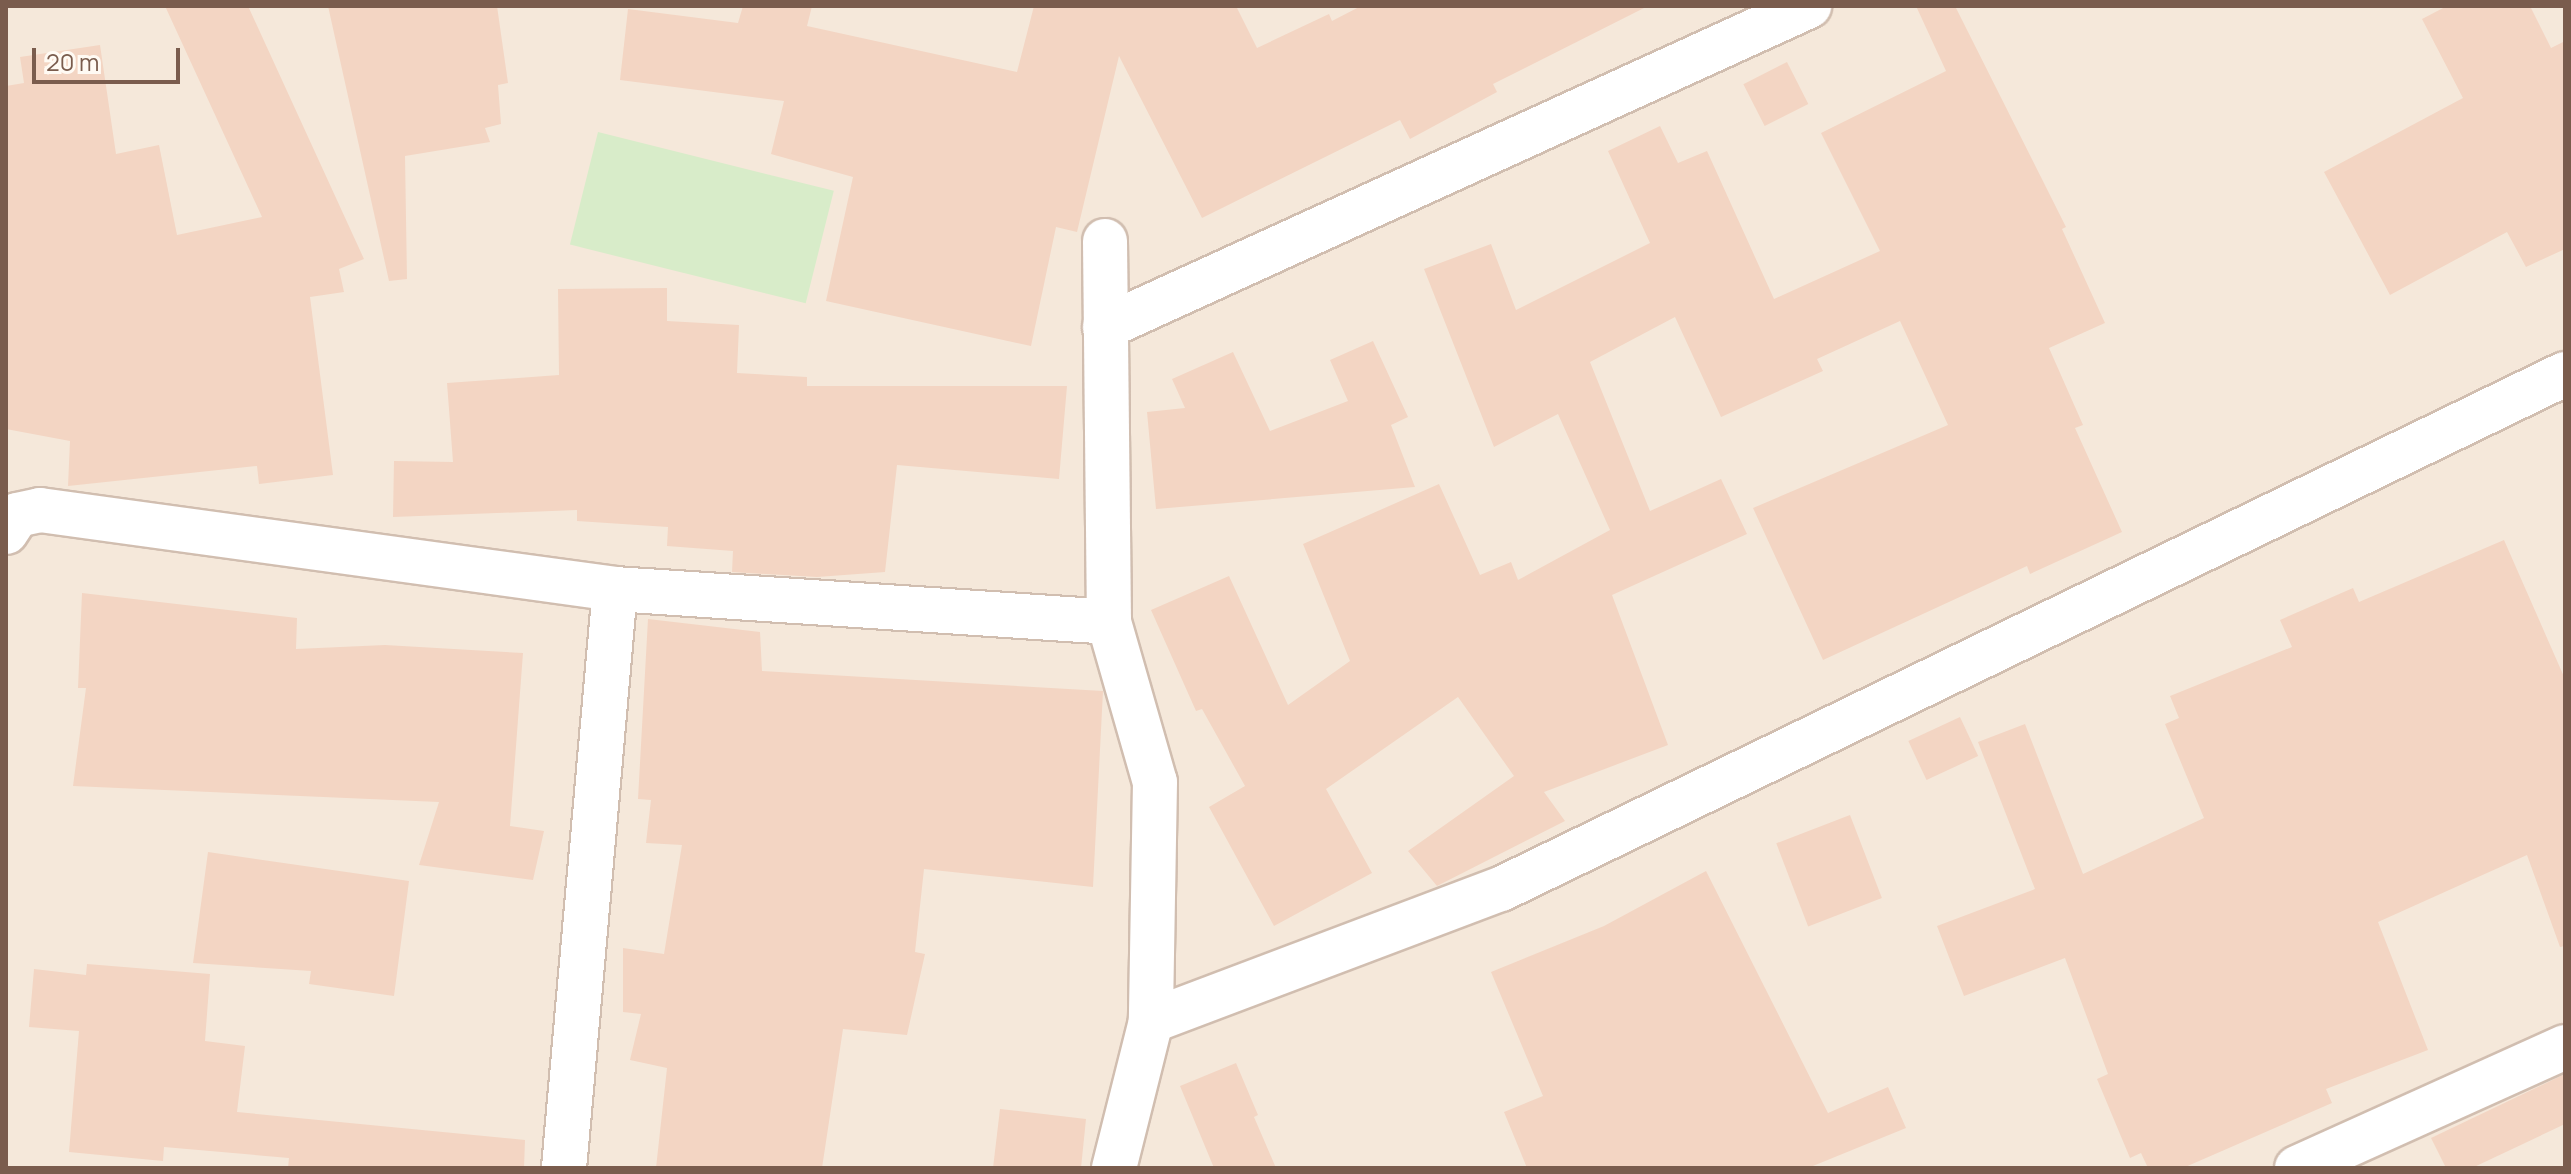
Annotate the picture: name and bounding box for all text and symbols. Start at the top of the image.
scale bar [36,32,184,82]
text: 20 m [46,45,99,78]

